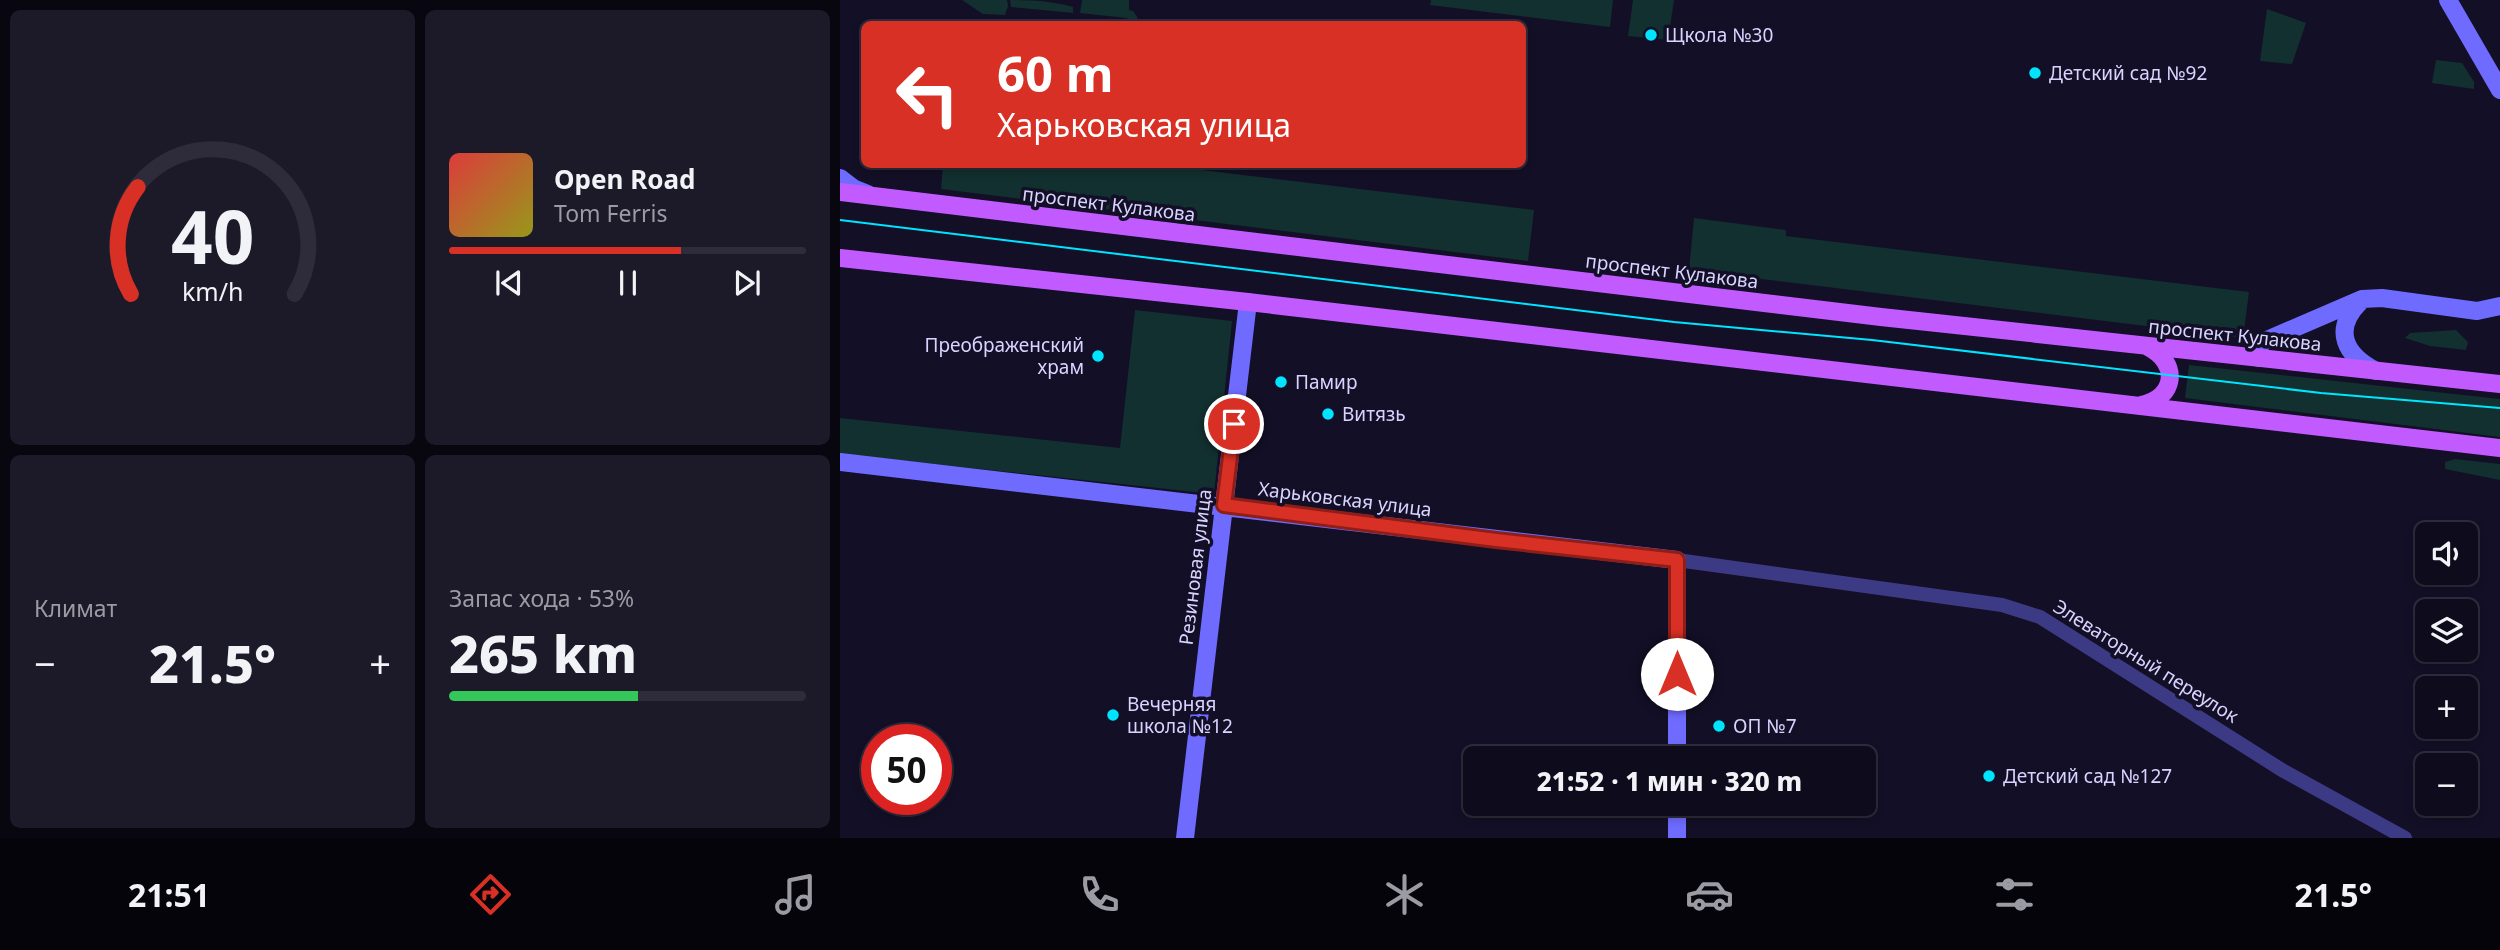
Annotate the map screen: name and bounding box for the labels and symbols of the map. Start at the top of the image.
place label: Щкола №30 [1665,22,1773,48]
marker: Щкола №30 [1643,27,1659,43]
place label: Детский сад №92 [2049,60,2207,86]
marker: Детский сад №92 [2027,65,2043,81]
street label: проспект Кулакова [1021,180,1197,228]
street label: проспект Кулакова [1584,247,1760,295]
street label: проспект Кулакова [2147,313,2323,357]
place label: Преображенский храм [924,332,1084,380]
marker: Преображенский храм [1090,348,1106,364]
place label: Памир [1295,369,1357,395]
marker: Памир [1273,374,1289,390]
pin [1204,394,1264,454]
place label: Витязь [1342,401,1406,427]
marker: Витязь [1320,406,1336,422]
street label: Харьковская улица [1257,475,1433,523]
street label: Резиновая улица [1173,488,1217,646]
street label: Элеваторный переулок [2048,593,2244,729]
position arrow [1640,637,1714,711]
place label: Вечерняя школа №12 [1127,691,1233,739]
marker: Вечерняя школа №12 [1105,707,1121,723]
place label: ОП №7 [1733,713,1797,739]
marker: ОП №7 [1711,718,1727,734]
speed limit sign: 50 [861,724,952,815]
place label: Детский сад №127 [2003,763,2172,789]
marker: Детский сад №127 [1981,768,1997,784]

